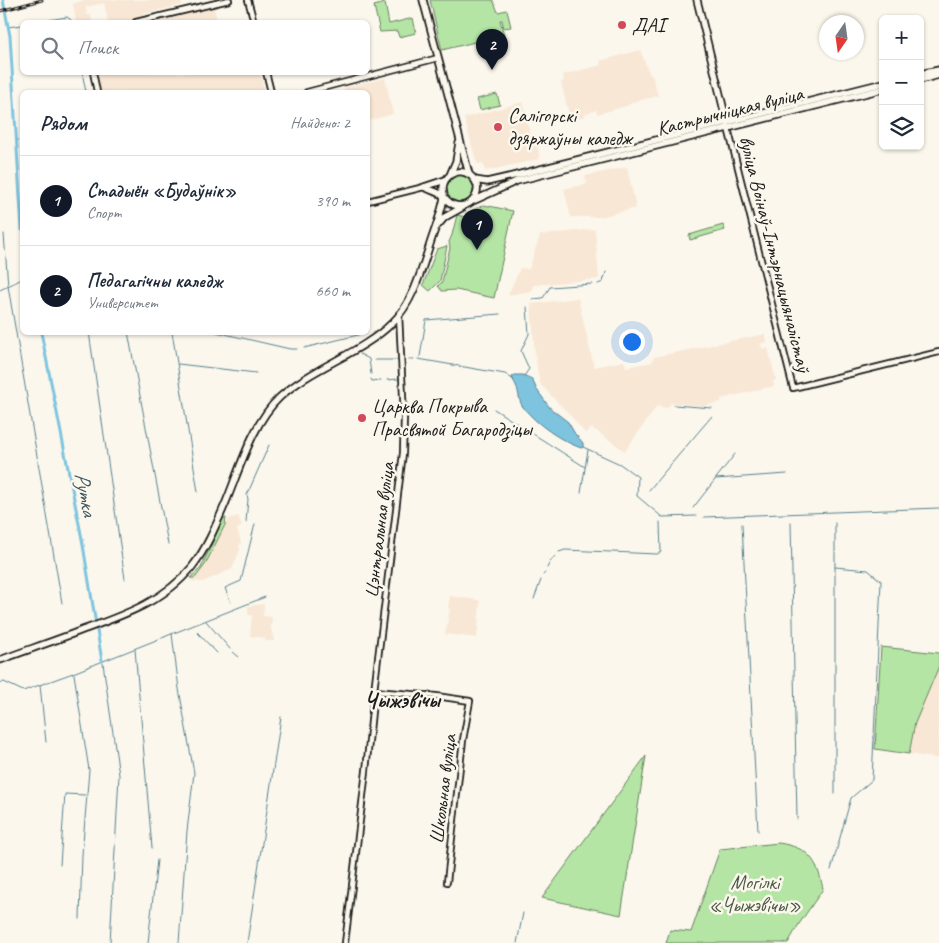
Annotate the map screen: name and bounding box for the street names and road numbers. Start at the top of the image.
street label: Кастрычніцкая вуліца [654,80,807,141]
street label: вуліца Воінаў-Інтэрнацыяналістаў [734,133,817,376]
street label: Цэнтральная вуліца [358,460,400,599]
street label: Школьная вуліца [424,732,462,845]

